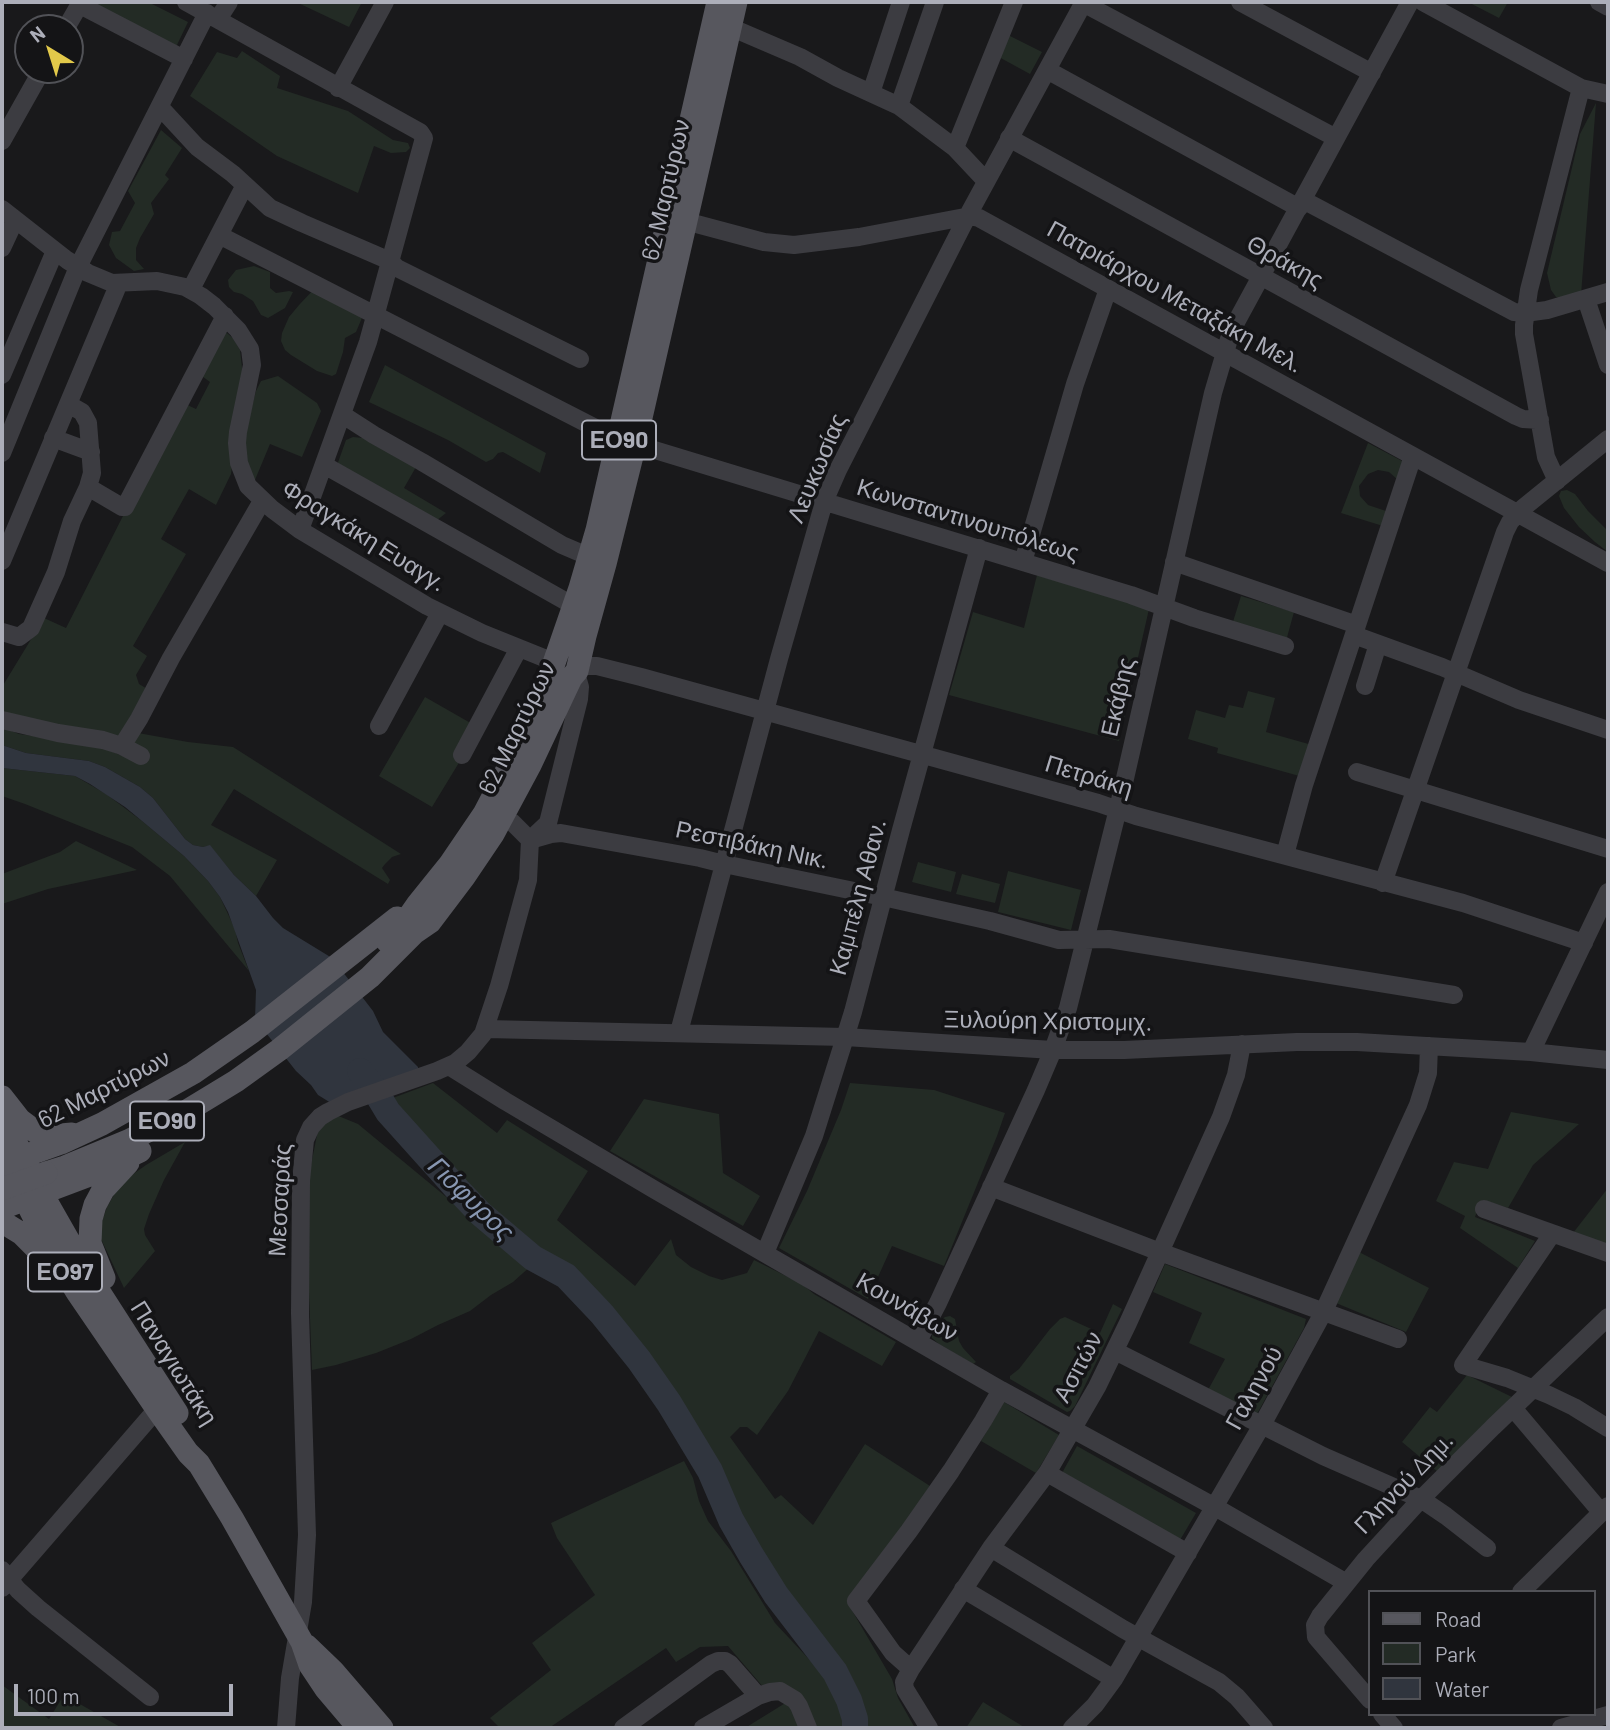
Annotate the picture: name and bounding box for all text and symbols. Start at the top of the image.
north arrow [14,14,84,84]
text: N [25,21,49,47]
street label: 62 Μαρτύρων [636,117,696,263]
street label: Πατριάρχου Μεταξάκη Μελ. [1042,215,1308,379]
street label: Θράκης [1242,229,1328,295]
street label: Λευκωσίας [781,409,853,527]
road number: ΕΟ90 [582,420,656,460]
street label: Κωνσταντινουπόλεως [853,472,1083,568]
street label: Φραγκάκη Ευαγγ. [277,474,451,598]
street label: Εκάβης [1095,655,1141,739]
street label: 62 Μαρτύρων [472,657,562,799]
street label: Πετράκη [1042,749,1136,803]
street label: Ρεστιβάκη Νικ. [673,815,831,875]
street label: Καμπέλη Αθαν. [823,816,893,978]
street label: Ξυλούρη Χριστομιχ. [943,1005,1153,1037]
street label: 62 Μαρτύρων [33,1043,175,1135]
road number: ΕΟ90 [130,1102,204,1140]
street label: Μεσσαράς [263,1143,297,1257]
water label: Γιόφυρος [422,1151,520,1247]
road number: ΕΟ97 [28,1252,102,1292]
street label: Κουνάβων [851,1266,963,1348]
street label: Παναγιωτάκη [124,1296,224,1430]
street label: Ασιτών [1047,1327,1109,1407]
street label: Γαληνού [1219,1341,1289,1435]
street label: Γληνού Δημ. [1348,1426,1460,1540]
legend [1368,1590,1596,1716]
text: Road [1435,1606,1481,1631]
text: Park [1435,1641,1476,1666]
scale bar [18,1670,236,1714]
text: Water [1435,1676,1489,1701]
text: 100 m [27,1683,80,1708]

